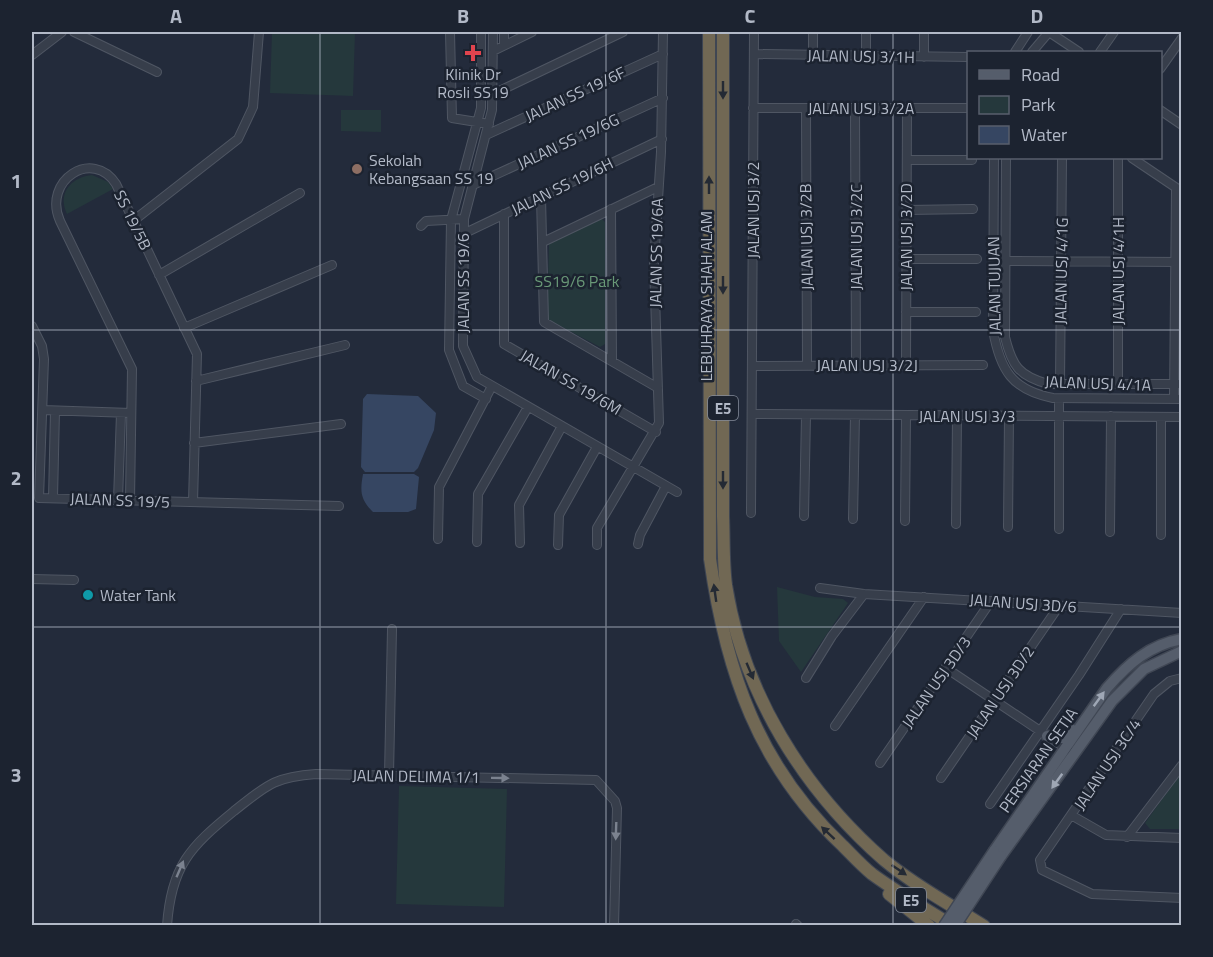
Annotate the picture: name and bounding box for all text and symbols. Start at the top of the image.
text: A [170,0,182,31]
text: B [457,0,469,31]
text: C [745,0,756,31]
text: D [1031,0,1043,31]
street label: JALAN USJ 3/1H [807,43,915,69]
marker: Klinik Dr Rosli SS19 [464,44,482,62]
legend [967,51,1162,159]
street label: JALAN SS 19/6F [521,60,629,128]
text: Road [1021,61,1060,88]
place label: Klinik Dr Rosli SS19 [437,62,509,104]
one-way arrow [718,80,728,99]
text: Park [1021,91,1056,118]
street label: JALAN USJ 3/2A [808,96,915,120]
street label: JALAN SS 19/6G [513,107,623,175]
text: Water [1021,121,1067,148]
place label: Sekolah Kebangsaan SS 19 [369,148,494,190]
street label: JALAN SS 19/6H [507,151,617,221]
street label: JALAN USJ 3/2 [741,161,765,259]
marker: Sekolah Kebangsaan SS 19 [350,162,364,176]
text: 1 [10,165,22,196]
one-way arrow [704,176,714,195]
street label: JALAN USJ 3/2B [793,183,819,291]
street label: JALAN USJ 3/2D [894,183,918,291]
street label: JALAN USJ 3/2C [844,184,868,290]
street label: SS 19/5B [108,186,158,254]
street label: JALAN SS 19/6A [643,198,669,308]
street label: LEBUHRAYA SHAH ALAM [694,211,718,381]
street label: JALAN USJ 4/1G [1048,217,1074,325]
street label: JALAN USJ 4/1H [1106,217,1130,325]
street label: JALAN SS 19/6 [451,233,475,333]
street label: JALAN TUJUAN [981,236,1007,336]
park label: SS19/6 Park [535,269,620,293]
one-way arrow [718,275,728,294]
street label: JALAN SS 19/6M [516,343,626,421]
street label: JALAN USJ 3/2J [816,353,918,377]
street label: JALAN USJ 4/1A [1044,369,1152,397]
road number: E5 [708,396,738,420]
street label: JALAN USJ 3/3 [918,404,1016,428]
text: 2 [10,462,22,493]
one-way arrow [718,470,728,489]
street label: JALAN SS 19/5 [70,486,170,514]
place label: Water Tank [100,583,176,607]
one-way arrow [710,583,720,602]
street label: JALAN USJ 3D/6 [969,587,1077,619]
marker: Water Tank [81,588,95,602]
street label: JALAN USJ 3D/3 [895,631,977,733]
street label: JALAN USJ 3D/2 [960,641,1040,743]
one-way arrow [745,663,755,681]
one-way arrow [1093,692,1105,708]
street label: PERSIARAN SETIA [993,702,1083,817]
street label: JALAN USJ 3C/4 [1067,713,1147,815]
text: 3 [10,759,22,790]
street label: JALAN DELIMA 1/1 [352,763,480,789]
one-way arrow [1051,772,1063,788]
one-way arrow [491,773,510,783]
one-way arrow [612,821,621,840]
one-way arrow [821,826,835,840]
one-way arrow [176,860,185,878]
one-way arrow [891,865,908,876]
road number: E5 [896,888,926,912]

